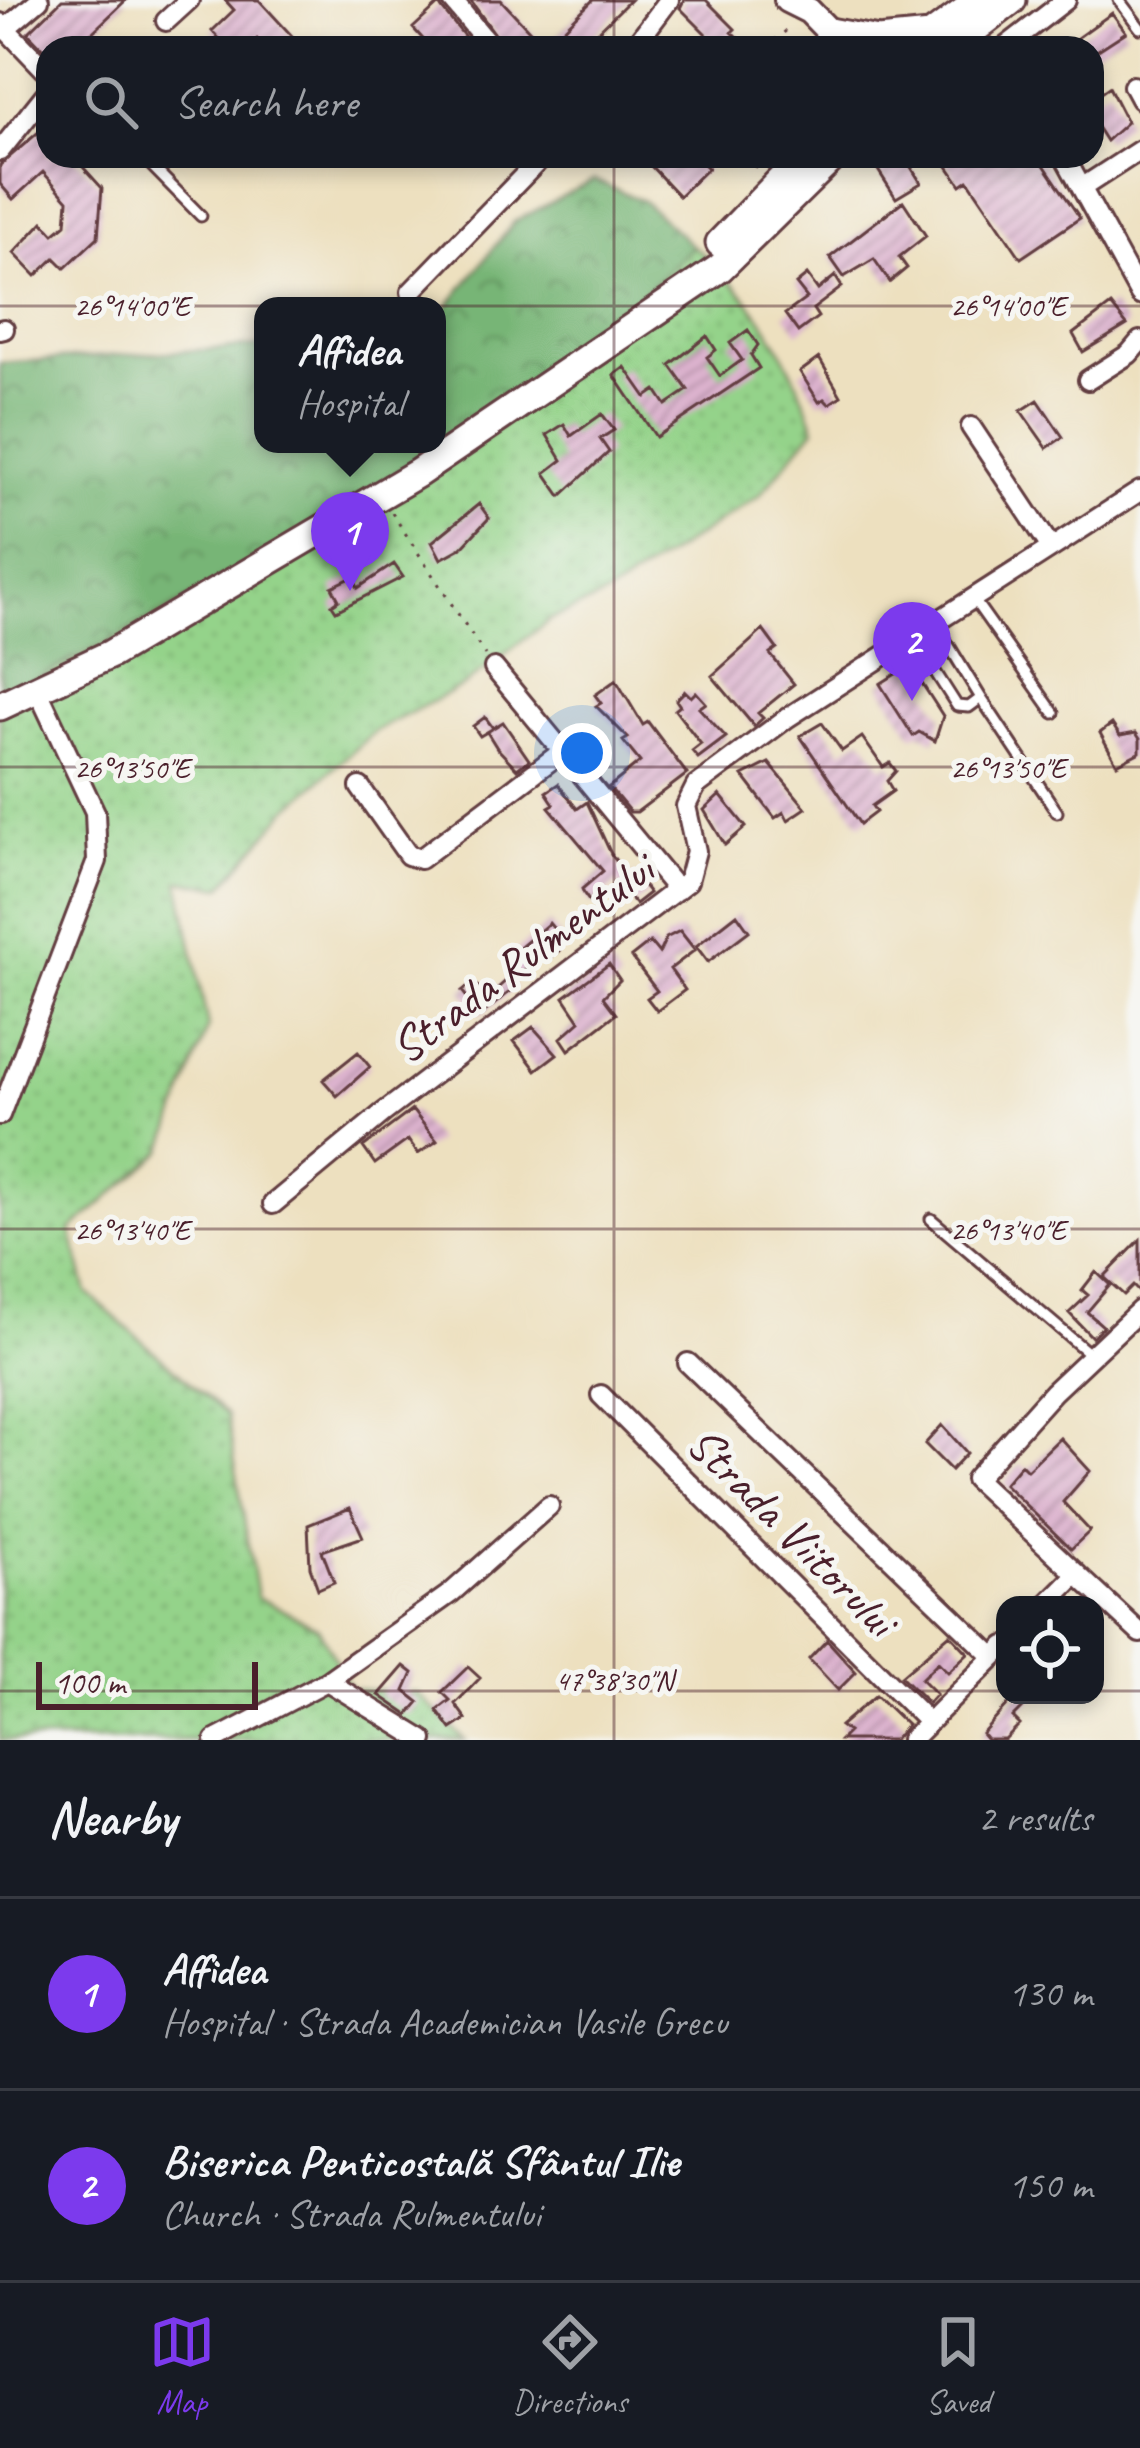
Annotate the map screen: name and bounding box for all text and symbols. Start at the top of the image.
search box [36,36,1104,168]
icon: search [78,69,144,135]
text: Search here [174,74,357,131]
text: 26°14'00"E [74,287,194,325]
text: 26°14'00"E [950,287,1070,325]
popup [254,297,446,453]
text: Affidea [297,322,401,379]
text: Hospital [297,379,403,428]
pin: 1 [311,492,389,591]
pin: 2 [873,602,951,701]
your location [552,723,612,783]
text: 26°13'50"E [74,749,194,787]
text: 26°13'50"E [950,749,1070,787]
street label: Strada Rulmentului [379,837,669,1076]
text: 26°13'40"E [74,1211,194,1249]
text: 26°13'40"E [950,1211,1070,1249]
street label: Strada Viitorului [674,1413,913,1652]
map controls [996,1596,1104,1704]
button: locate [996,1596,1104,1704]
scale bar [36,1656,258,1709]
text: 47°38'30"N [555,1661,678,1699]
text: 100 m [54,1662,125,1704]
text: Nearby [48,1786,176,1850]
text: 2 results [978,1794,1092,1843]
text: Affidea [162,1941,266,1998]
text: 1 [78,1969,96,2018]
text: 130 m [1008,1969,1092,2018]
text: Hospital · Strada Academician Vasile Grecu [162,1998,727,2047]
text: Biserica Penticostală Sfântul Ilie [162,2133,679,2190]
text: 2 [78,2161,96,2210]
text: 150 m [1008,2161,1092,2210]
text: Church · Strada Rulmentului [162,2190,541,2239]
tab: Map [149,2309,215,2423]
tab: Directions [513,2309,627,2423]
tab: Saved [925,2309,991,2423]

